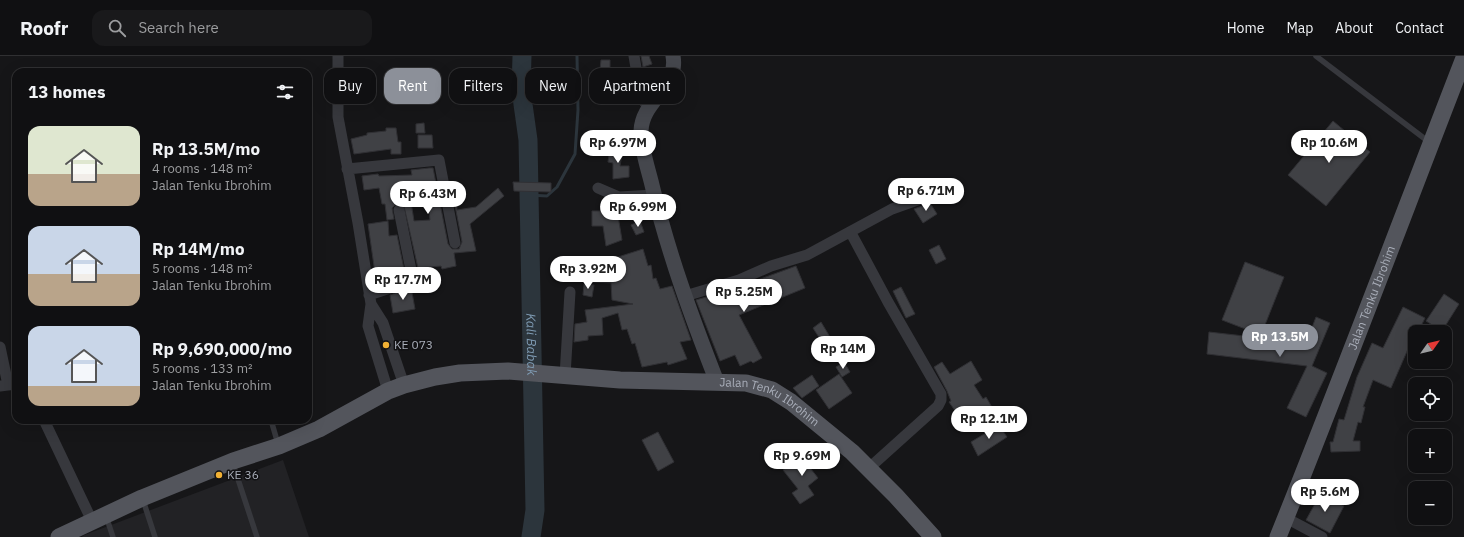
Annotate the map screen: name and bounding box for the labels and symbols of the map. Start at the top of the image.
pin: Rp 6.97M [577,130,659,164]
pin: Rp 10.6M [1288,130,1370,164]
pin: Rp 6.71M [885,178,967,212]
pin: Rp 6.43M [387,181,469,215]
pin: Rp 6.99M [597,194,679,228]
street label: Jalan Tenku Ibrohim [1344,243,1398,352]
pin: Rp 3.92M [547,256,629,290]
pin: Rp 17.7M [362,267,444,301]
pin: Rp 5.25M [703,279,785,313]
water label: Kali Babak [522,313,540,376]
pin: Rp 13.5M [1239,324,1321,358]
north arrow [1408,325,1452,369]
pin: Rp 14M [810,336,876,370]
place label: KE 073 [394,337,433,352]
marker: KE 073 [381,340,391,350]
street label: Jalan Tenku Ibrohim [719,374,823,429]
pin: Rp 12.1M [948,406,1030,440]
pin: Rp 9.69M [761,443,843,477]
place label: KE 36 [227,467,259,482]
marker: KE 36 [214,470,224,480]
pin: Rp 5.6M [1288,479,1362,513]

